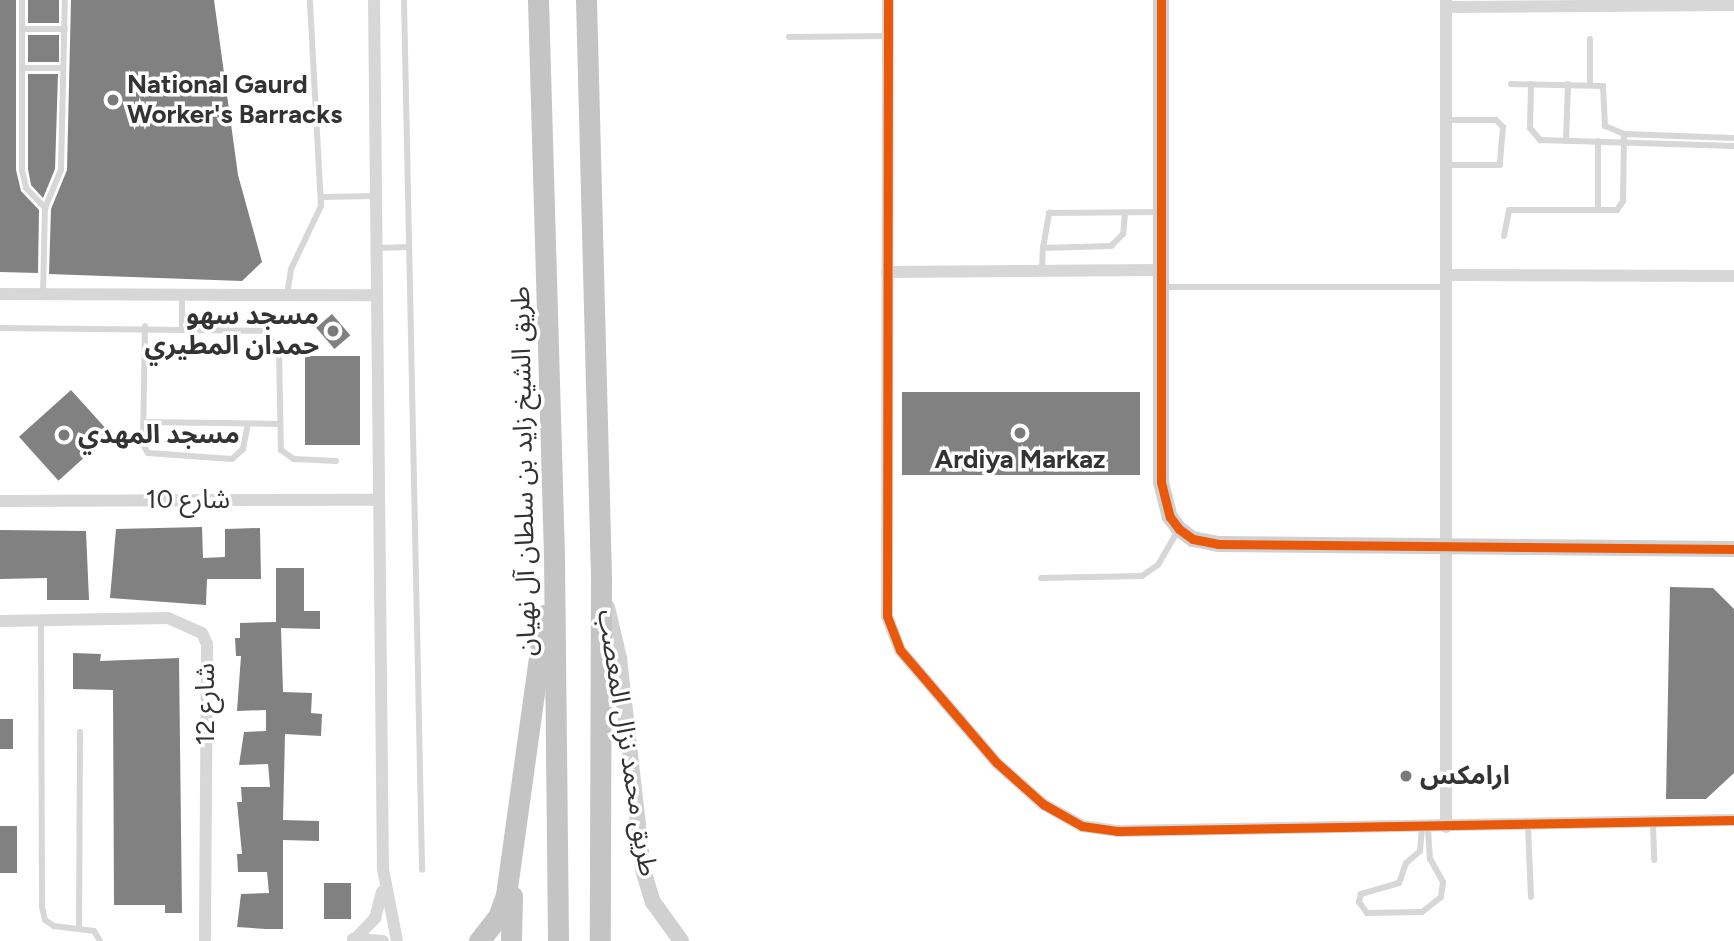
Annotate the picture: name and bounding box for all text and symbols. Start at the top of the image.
place label: National Gaurd Worker's Barracks [127,69,342,130]
marker: National Gaurd Worker's Barracks [105,92,121,108]
street label: طريق الشيخ زايد بن سلطان آل نهيان [505,286,543,656]
place label: مسجد سهو حمدان المطيري [144,300,319,362]
marker: مسجد سهو حمدان المطيري [325,323,341,339]
place label: مسجد المهدي [78,419,240,451]
marker: Ardiya Markaz [1012,425,1028,441]
marker: مسجد المهدي [56,427,72,443]
place label: Ardiya Markaz [935,444,1105,476]
street label: شارع 10 [146,484,230,516]
street label: طريق محمد نزال المعصب [590,607,664,879]
street label: شارع 12 [190,663,222,745]
place label: ارامكس [1420,760,1510,792]
marker: ارامكس [1398,768,1414,784]

